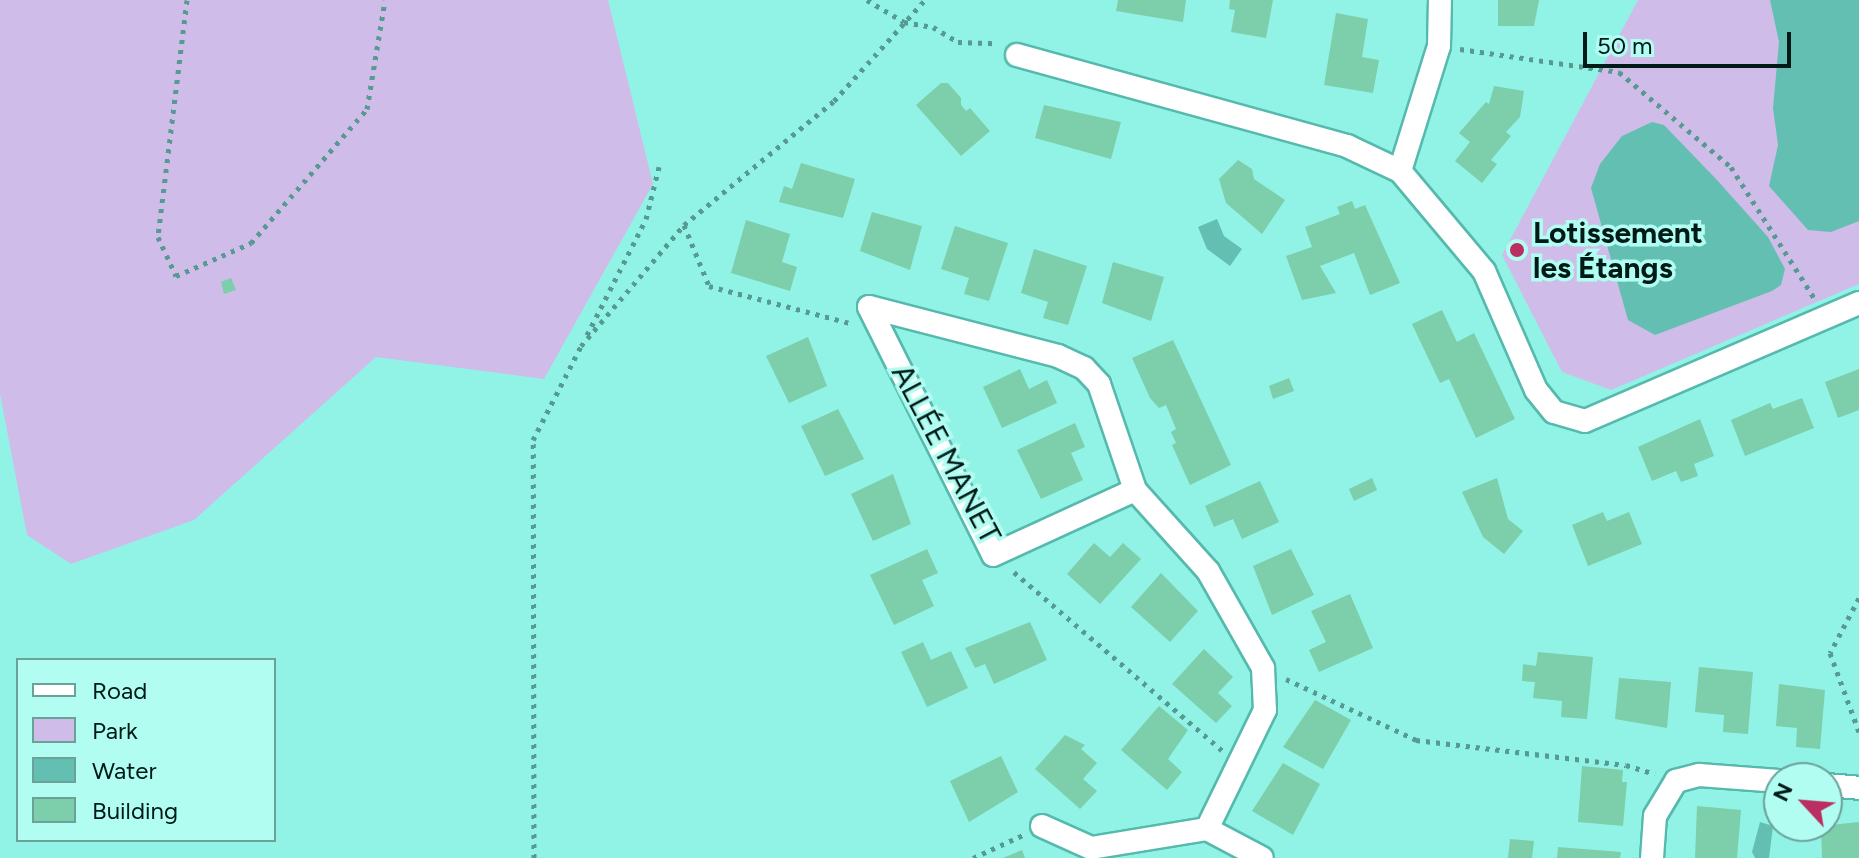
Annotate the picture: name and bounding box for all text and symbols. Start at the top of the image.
scale bar [1587,16,1795,66]
text: 50 m [1597,31,1653,60]
place label: Lotissement les Étangs [1533,215,1703,286]
marker: Lotissement les Étangs [1508,241,1526,259]
street label: ALLÉE MANET [884,358,1008,550]
legend [16,658,276,842]
text: Road [92,676,147,705]
text: Park [92,716,138,745]
text: Water [92,756,157,785]
north arrow [1763,762,1843,842]
text: N [1767,779,1799,806]
text: Building [92,796,178,825]

